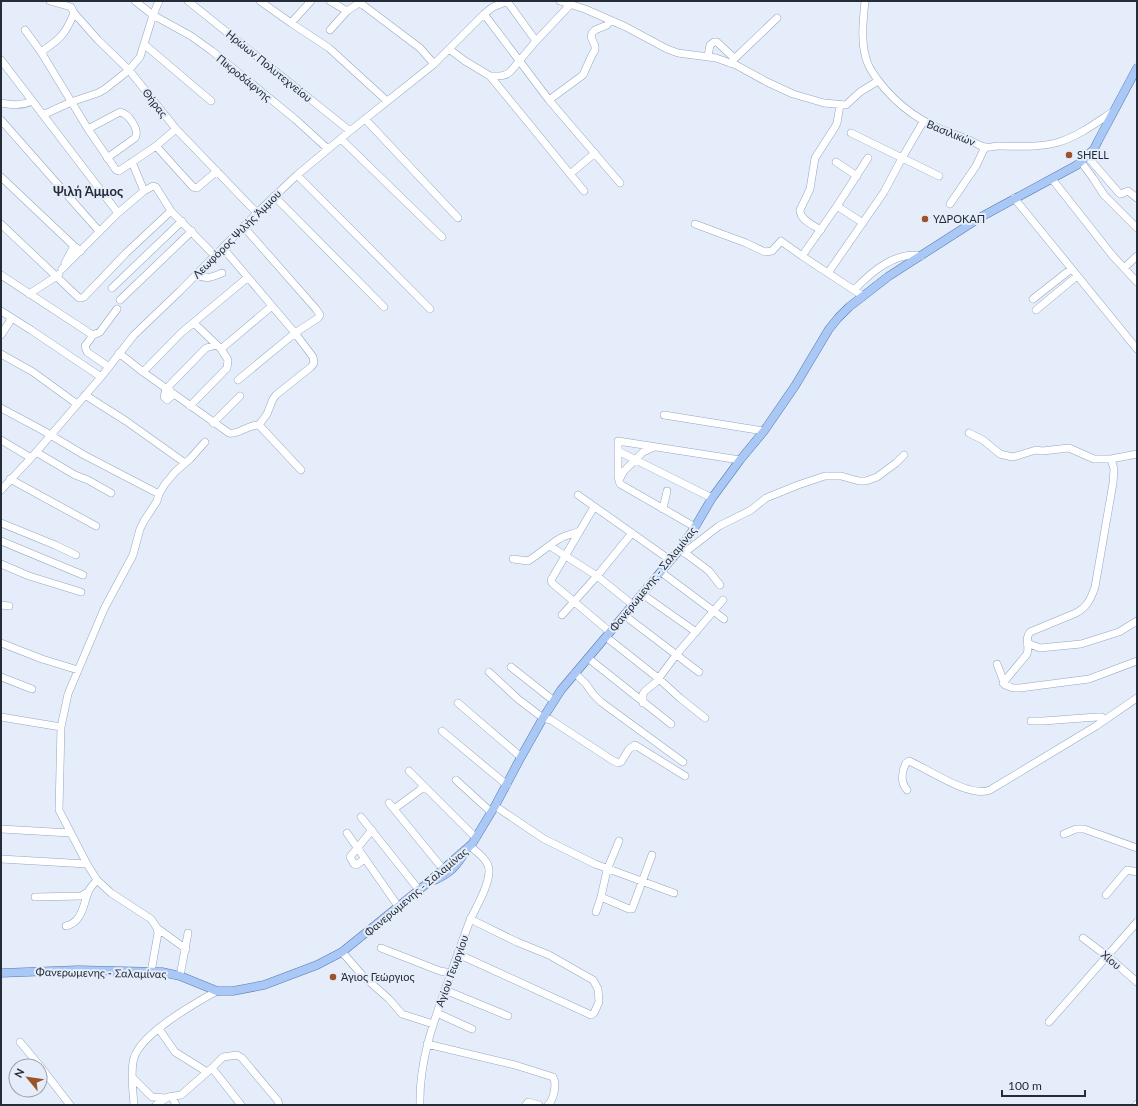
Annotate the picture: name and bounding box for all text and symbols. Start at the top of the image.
street label: Ηρώων Πολυτεχνείου [224,27,315,104]
street label: Πικροδάφνης [214,51,274,104]
street label: Θήρας [140,86,171,120]
street label: Βασιλικών [925,117,978,148]
place label: SHELL [1077,148,1109,161]
marker: SHELL [1064,150,1074,160]
district label: Ψιλή Άμμος [53,183,123,199]
street label: Λεωφόρος Ψιλής Άμμου [190,187,284,281]
place label: ΥΔΡΟΚΑΠ [933,212,985,225]
marker: ΥΔΡΟΚΑΠ [920,214,930,224]
street label: Φανερωμενης - Σαλαμίνας [606,524,699,634]
street label: Φανερωμενης - Σαλαμίνας [361,845,470,939]
street label: Αγίου Γεωργίου [433,933,471,1009]
street label: Χίου [1099,948,1124,972]
street label: Φανερωμενης - Σαλαμίνας [35,965,167,980]
place label: Άγιος Γεώργιος [341,970,415,983]
marker: Άγιος Γεώργιος [328,972,338,982]
north arrow [8,1058,48,1098]
text: N [11,1066,27,1080]
scale bar [1002,1072,1085,1098]
text: 100 m [1008,1078,1042,1093]

